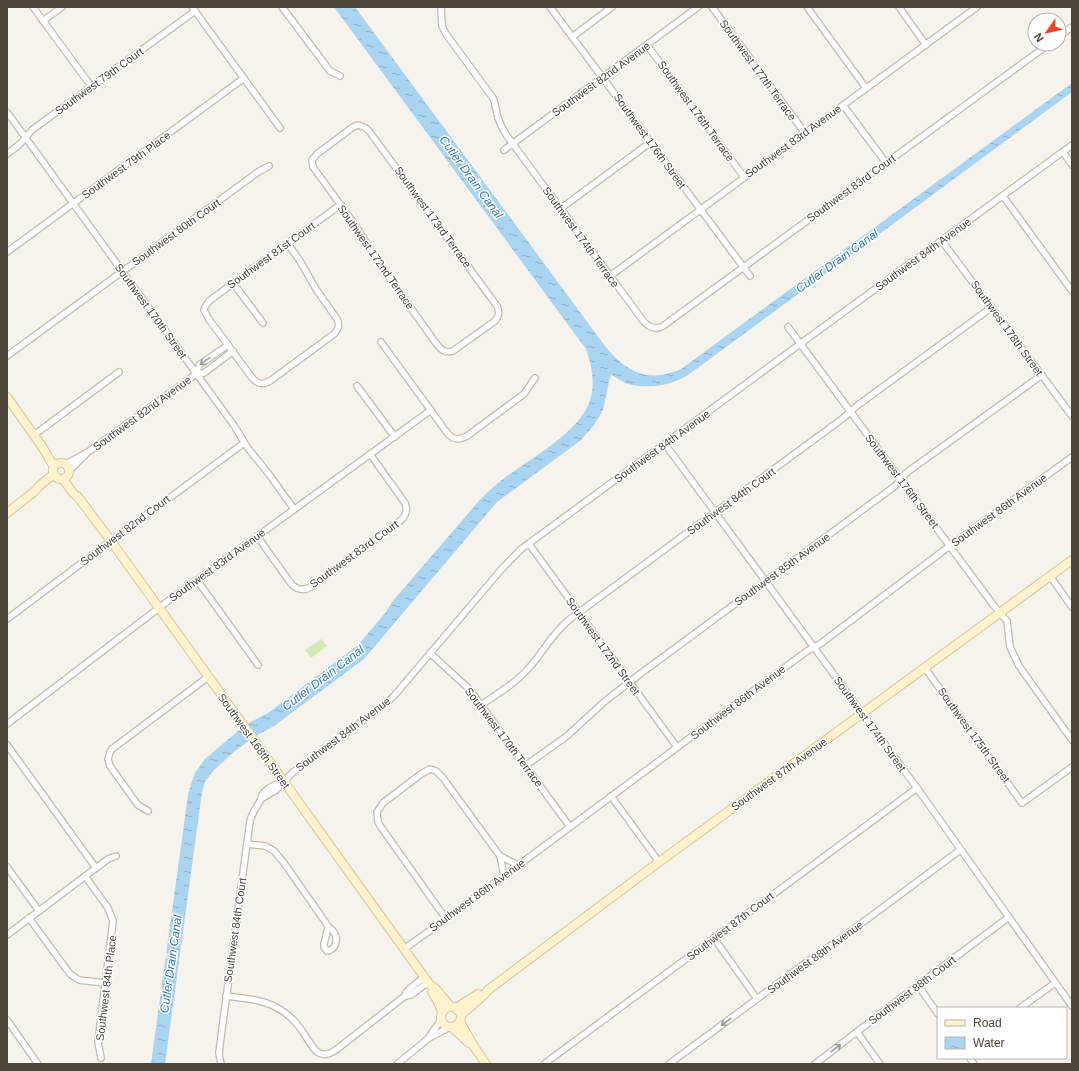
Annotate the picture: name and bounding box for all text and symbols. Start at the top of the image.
north arrow [1027,12,1067,52]
street label: Southwest 177th Terrace [717,17,799,123]
text: N [1031,31,1046,44]
street label: Southwest 82nd Avenue [550,39,652,119]
street label: Southwest 79th Court [53,45,145,117]
street label: Southwest 176th Terrace [655,58,737,164]
street label: Southwest 176th Street [612,91,688,191]
street label: Southwest 83rd Avenue [743,102,843,180]
street label: Southwest 79th Place [79,129,173,201]
water label: Cutler Drain Canal [436,133,506,221]
street label: Southwest 83rd Court [804,152,898,224]
street label: Southwest 173rd Terrace [392,164,474,270]
street label: Southwest 174th Terrace [540,184,622,290]
street label: Southwest 80th Court [130,196,222,268]
street label: Southwest 172nd Terrace [335,203,417,311]
street label: Southwest 84th Avenue [873,215,973,293]
street label: Southwest 81st Court [225,219,317,291]
water label: Cutler Drain Canal [793,226,881,296]
street label: Southwest 170th Street [113,261,189,361]
street label: Southwest 178th Street [969,278,1045,378]
one-way arrow [200,357,211,365]
street label: Southwest 82nd Avenue [91,373,193,453]
street label: Southwest 84th Avenue [612,407,712,485]
street label: Southwest 176th Street [863,432,941,530]
street label: Southwest 84th Court [685,465,777,537]
street label: Southwest 86th Avenue [949,471,1049,549]
street label: Southwest 82nd Court [78,492,172,568]
street label: Southwest 83rd Court [307,518,401,590]
street label: Southwest 83rd Avenue [167,526,267,604]
street label: Southwest 85th Avenue [732,530,832,608]
street label: Southwest 172nd Street [564,595,642,697]
water label: Cutler Drain Canal [279,643,367,713]
street label: Southwest 86th Avenue [688,662,788,742]
street label: Southwest 174th Street [832,674,908,774]
street label: Southwest 170th Terrace [463,685,545,789]
street label: Southwest 175th Street [936,685,1012,785]
street label: Southwest 168th Street [216,691,292,791]
street label: Southwest 84th Avenue [293,694,393,774]
street label: Southwest 87th Avenue [729,735,829,813]
street label: Southwest 86th Avenue [427,856,527,934]
street label: Southwest 84th Court [222,877,248,983]
street label: Southwest 87th Court [684,889,776,963]
water label: Cutler Drain Canal [157,914,185,1014]
street label: Southwest 88th Avenue [765,918,865,996]
street label: Southwest 84th Place [94,934,118,1042]
street label: Southwest 88th Court [866,953,958,1027]
legend [937,1007,1067,1059]
text: Road [973,1016,1002,1030]
one-way arrow [720,1018,731,1026]
text: Water [973,1036,1005,1050]
one-way arrow [830,1044,841,1052]

